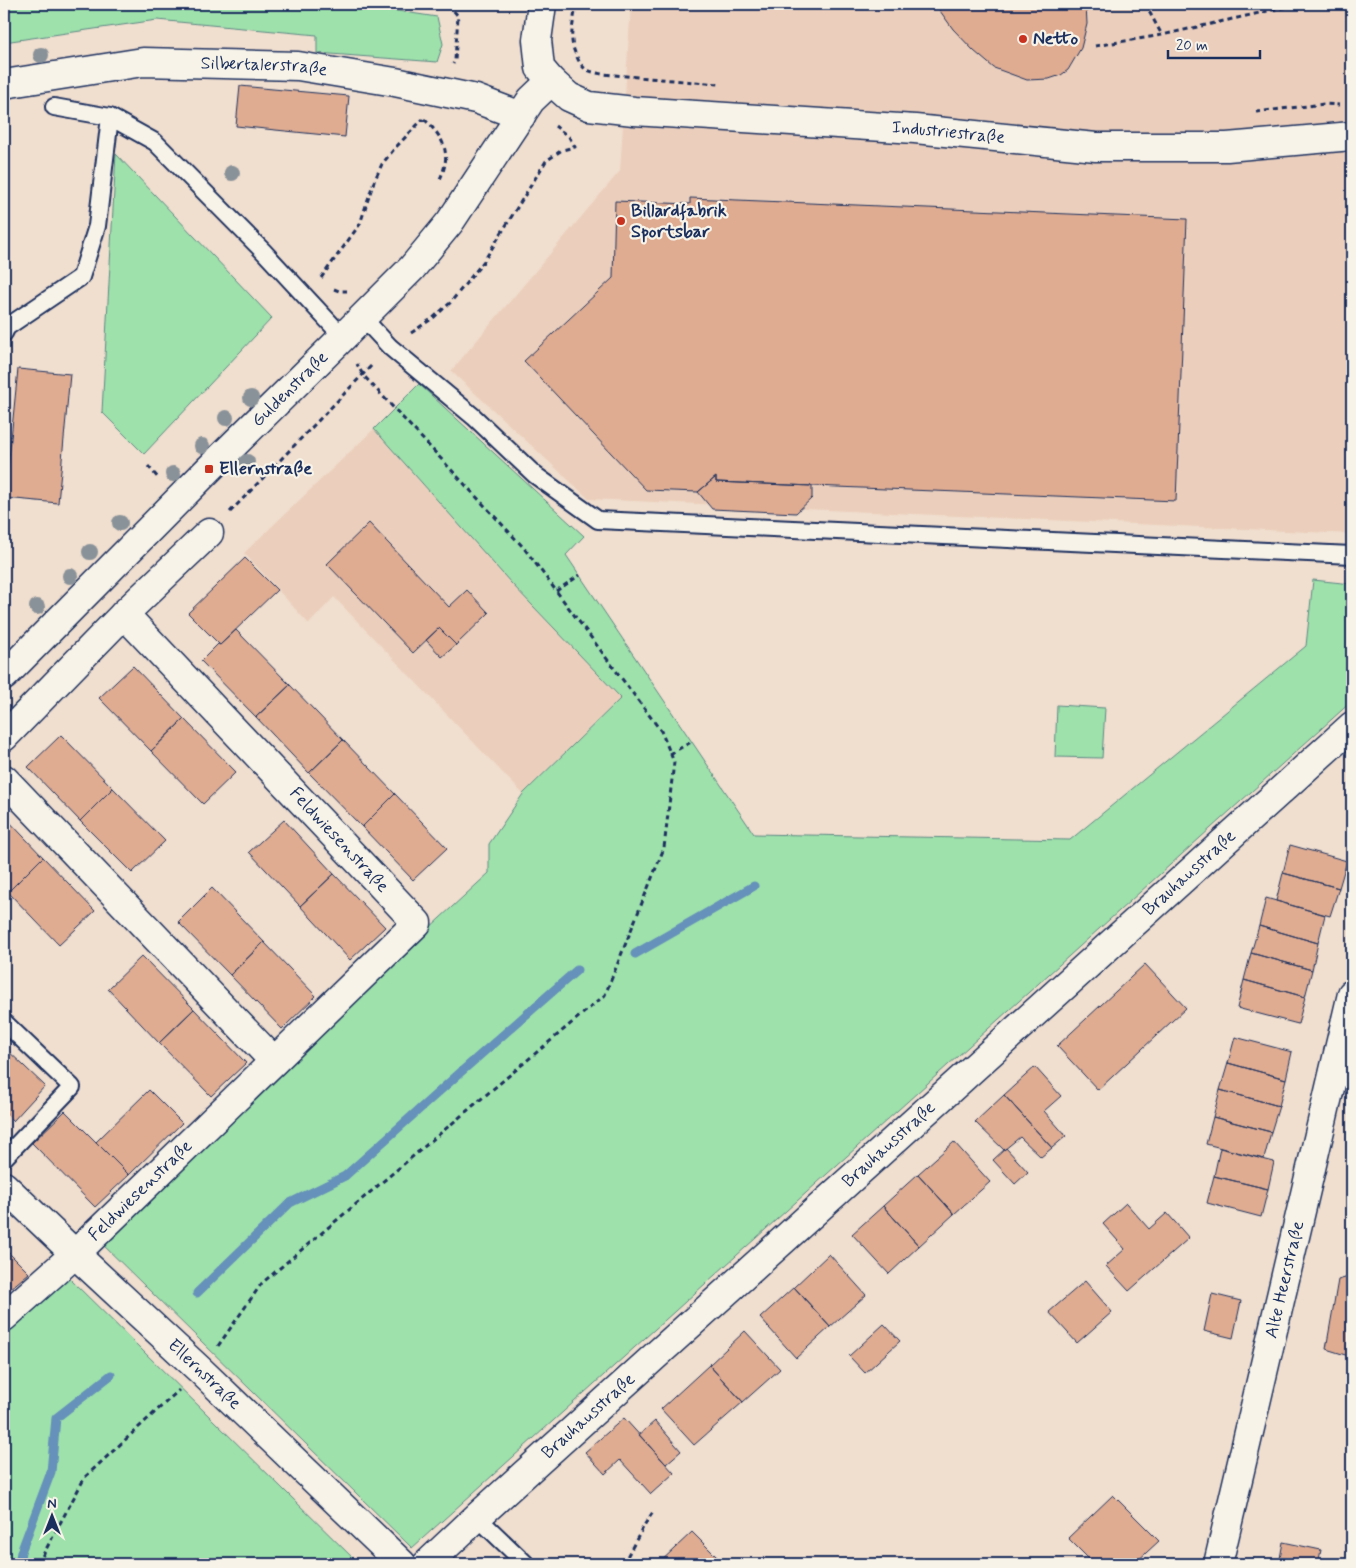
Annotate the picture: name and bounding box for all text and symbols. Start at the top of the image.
place label: Netto [1033,27,1079,51]
scale bar [1168,28,1261,60]
marker: Netto [1017,33,1029,45]
text: 20 m [1176,36,1208,56]
street label: Silbertalerstraße [200,51,329,83]
street label: Industriestraße [891,116,1006,150]
place label: Billardfabrik Sportsbar [631,199,727,244]
marker: Billardfabrik Sportsbar [615,215,627,227]
street label: Guldenstraße [246,346,334,433]
place label: Ellernstraße [219,457,312,481]
marker: Ellernstraße [203,463,215,475]
street label: Feldwiesenstraße [284,782,394,898]
street label: Brauhausstraße [1138,824,1241,921]
street label: Brauhausstraße [837,1096,941,1193]
street label: Feldwiesenstraße [83,1135,198,1247]
street label: Alte Heerstraße [1259,1218,1310,1341]
street label: Ellernstraße [162,1334,246,1415]
street label: Brauhausstraße [537,1368,641,1465]
north arrow [28,1490,78,1540]
text: N [47,1495,57,1513]

